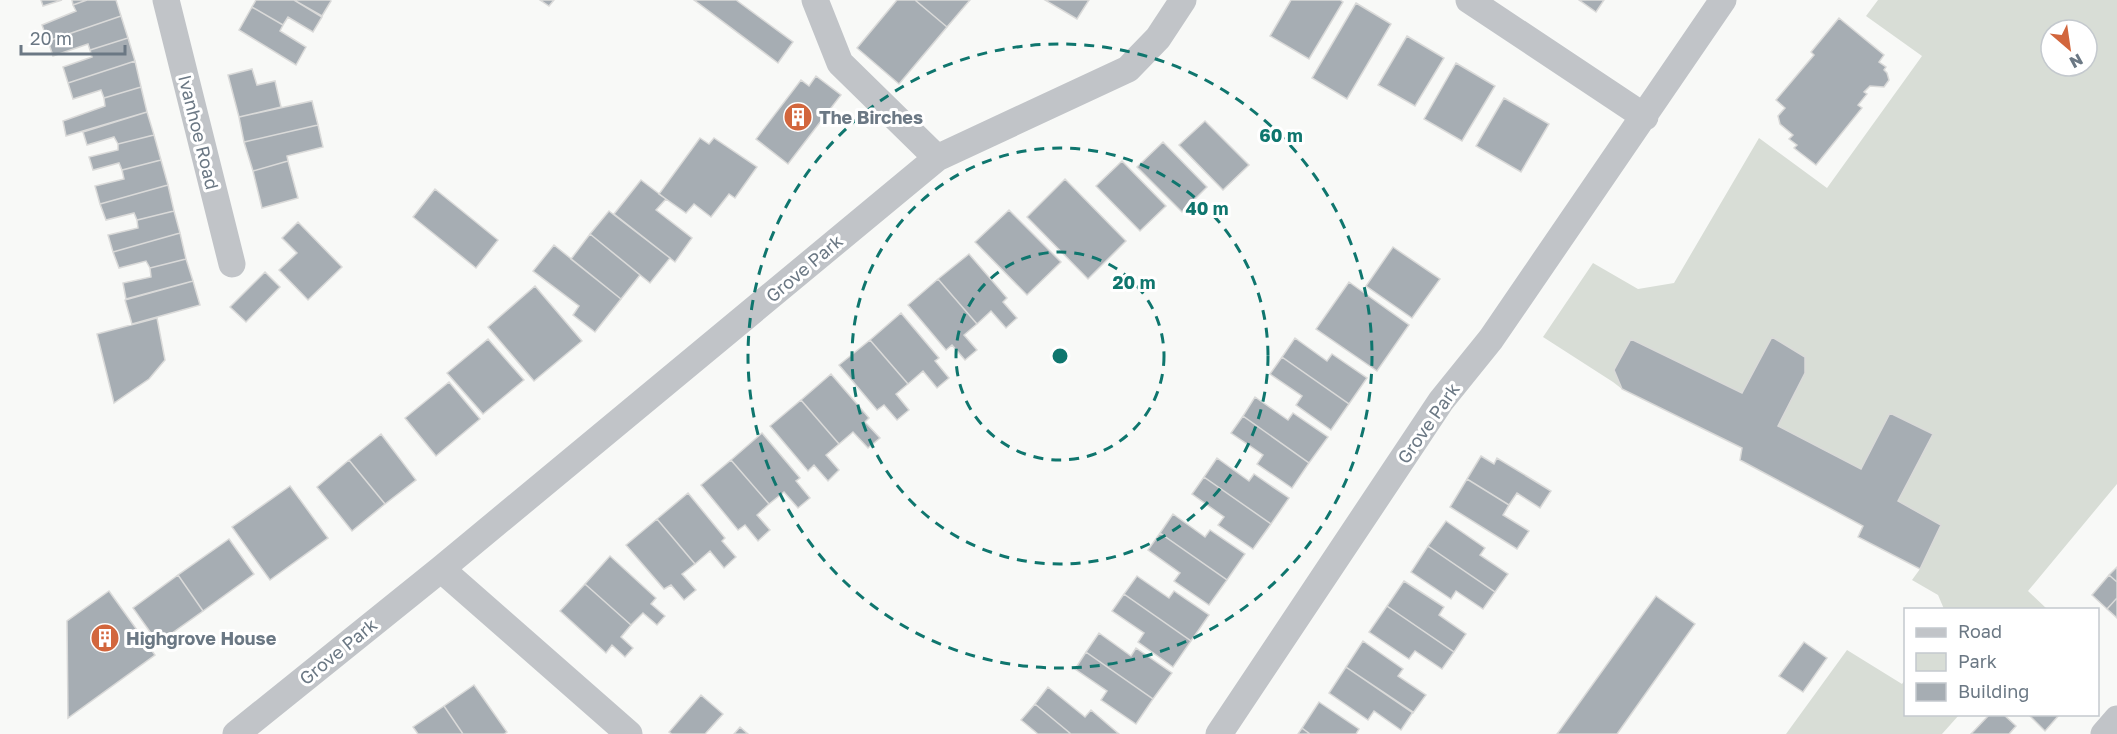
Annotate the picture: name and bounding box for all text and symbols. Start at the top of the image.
scale bar [21,18,124,56]
north arrow [2039,18,2099,78]
text: 20 m [30,27,72,49]
text: N [2066,49,2086,73]
street label: Ivanhoe Road [174,72,224,192]
building icon: The Birches [782,101,814,133]
place label: The Birches [819,106,923,128]
text: 60 m [1259,124,1303,146]
text: 40 m [1185,197,1229,219]
street label: Grove Park [761,229,847,307]
text: 20 m [1113,271,1155,293]
centre of rings [1050,346,1070,366]
street label: Grove Park [1392,378,1464,468]
legend [1904,608,2099,716]
street label: Grove Park [295,613,381,689]
text: Road [1958,620,2002,642]
building icon: Highgrove House [89,622,121,654]
place label: Highgrove House [126,627,277,649]
text: Park [1958,650,1997,672]
text: Building [1958,680,2029,702]

